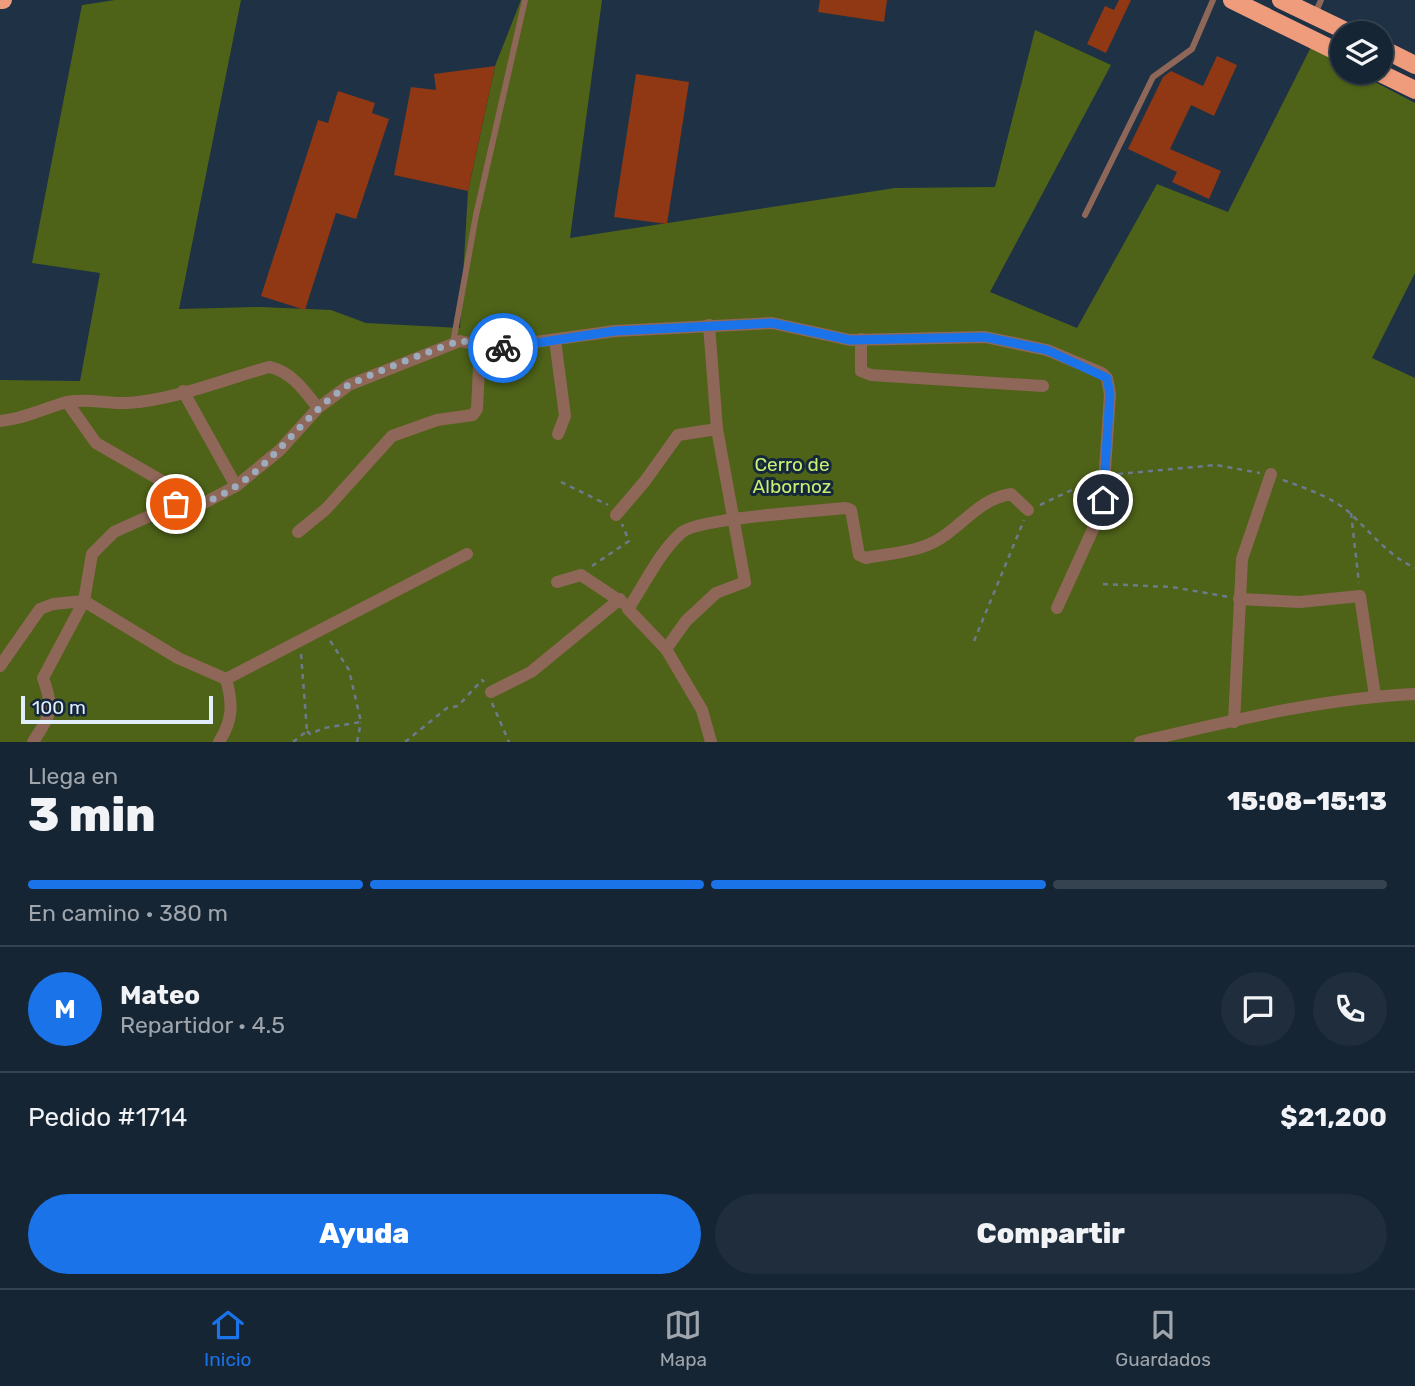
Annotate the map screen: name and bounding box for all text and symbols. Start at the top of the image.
map controls [1330,21,1393,84]
button: layers [1330,21,1393,84]
courier [468,313,538,383]
icon: bike [484,329,522,367]
park label: Cerro de Albornoz [753,453,831,498]
pin [1073,470,1133,530]
pin [146,474,206,534]
icon: home [1084,481,1122,519]
icon: bag [157,485,195,523]
scale bar [21,693,214,725]
text: 100 m [32,696,86,719]
text: Llega en [28,762,118,790]
text: 15:08–15:13 [1227,786,1387,817]
text: 3 min [28,788,156,843]
text: En camino · 380 m [28,899,228,927]
button: chat [1221,972,1295,1046]
button: phone [1313,972,1387,1046]
text: Mateo [120,980,200,1011]
text: M [54,994,76,1025]
text: Repartidor · 4.5 [120,1011,285,1039]
text: Pedido #1714 [28,1102,187,1133]
text: $21,200 [1280,1102,1387,1133]
button: Ayuda [28,1194,701,1274]
button: Compartir [715,1194,1387,1274]
tab: Inicio [204,1306,251,1371]
tab: Mapa [660,1306,707,1371]
tab: Guardados [1115,1306,1211,1371]

